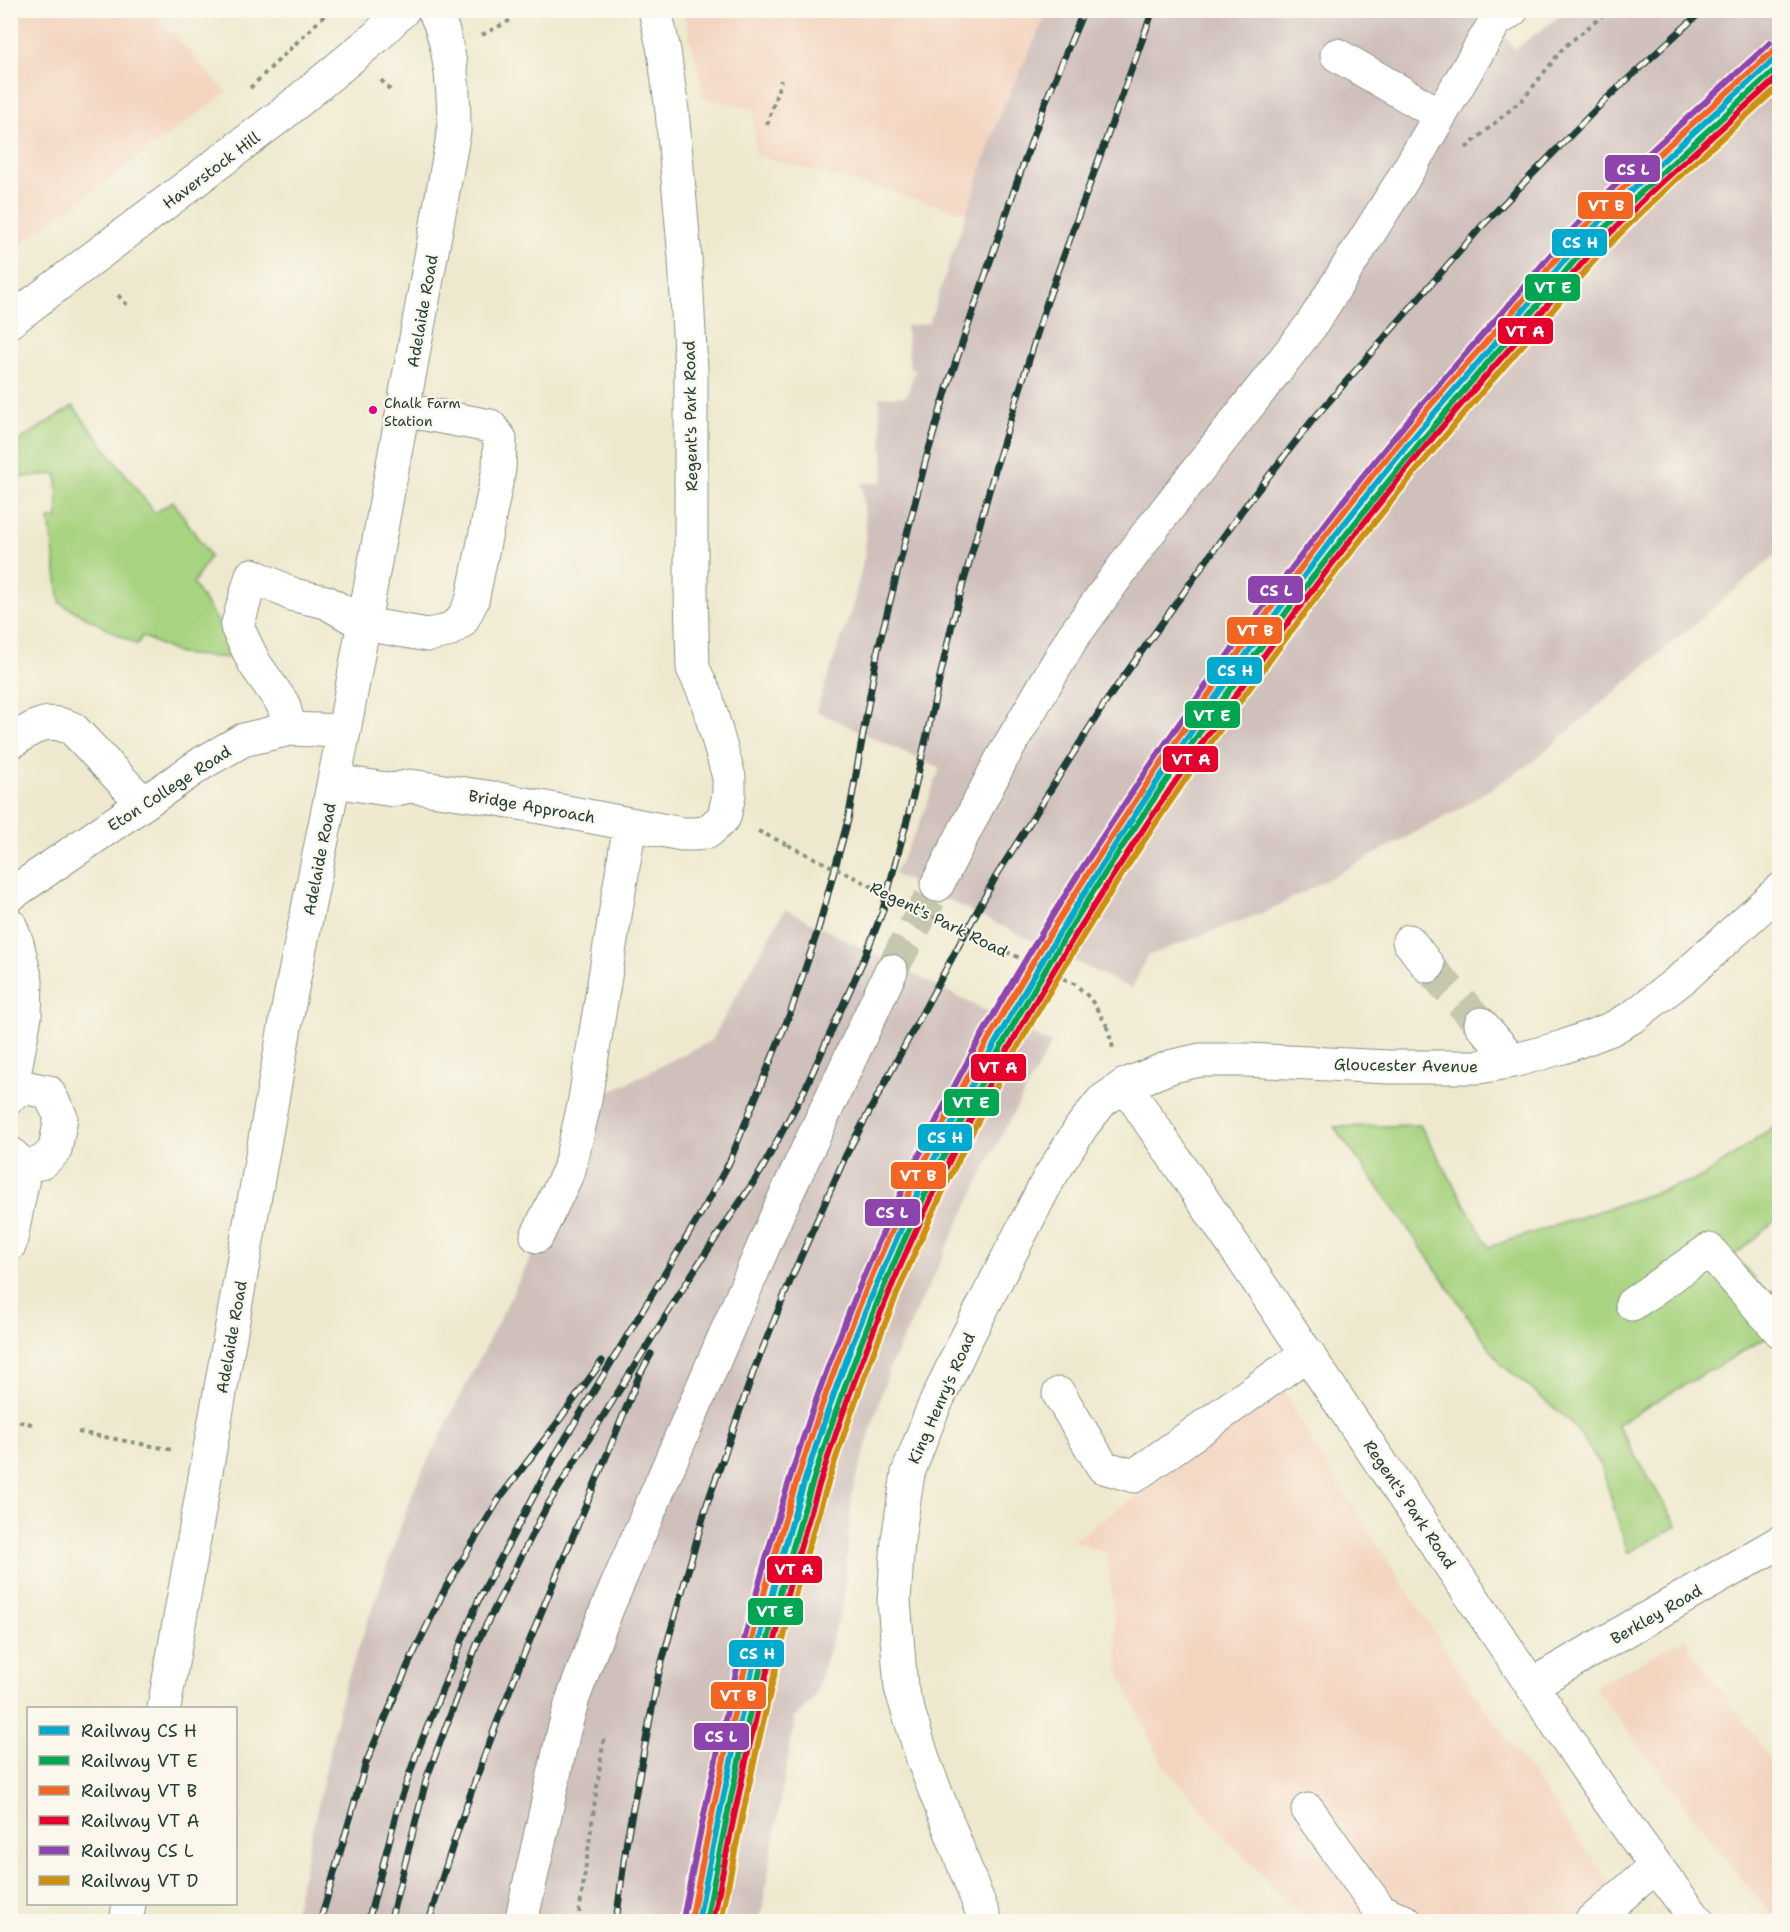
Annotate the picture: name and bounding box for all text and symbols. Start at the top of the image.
street label: Haverstock Hill [158,127,264,214]
line badge: CS L [1604,154,1661,183]
text: CS L [1617,159,1650,180]
line badge: VT B [1577,191,1634,220]
text: VT B [1588,195,1624,216]
line badge: CS H [1551,228,1608,257]
text: CS H [1562,232,1598,253]
street label: Adelaide Road [402,253,443,369]
line badge: VT E [1524,273,1581,302]
text: VT E [1534,277,1572,298]
line badge: VT A [1497,317,1554,345]
text: VT A [1505,321,1545,342]
street label: Regent's Park Road [679,340,702,492]
place label: Chalk Farm Station [384,394,461,430]
marker: Chalk Farm Station [367,404,379,416]
line badge: CS L [1247,575,1304,604]
text: CS L [1260,580,1293,601]
line badge: VT B [1226,616,1283,645]
text: VT B [1237,620,1273,641]
line badge: CS H [1206,656,1263,685]
text: CS H [1217,660,1253,681]
line badge: VT E [1184,700,1241,729]
text: VT E [1193,705,1231,726]
street label: Eton College Road [104,741,235,836]
line badge: VT A [1162,745,1219,773]
text: VT A [1171,749,1211,770]
street label: Bridge Approach [467,785,597,828]
street label: Adelaide Road [298,801,341,917]
street label: Regent's Park Road [866,877,1011,962]
line badge: VT A [970,1053,1027,1082]
street label: Gloucester Avenue [1334,1054,1478,1077]
text: VT A [978,1057,1018,1078]
line badge: VT E [943,1088,1000,1117]
text: VT E [952,1092,990,1113]
line badge: CS H [917,1123,973,1152]
text: CS H [927,1127,963,1148]
line badge: VT B [890,1161,947,1190]
text: VT B [900,1165,936,1186]
line badge: CS L [864,1198,921,1227]
text: CS L [876,1202,909,1223]
street label: Adelaide Road [211,1279,252,1395]
street label: King Henry's Road [903,1329,980,1467]
street label: Regent's Park Road [1359,1436,1460,1573]
line badge: VT A [766,1555,823,1584]
text: VT A [774,1559,814,1580]
street label: Berkley Road [1607,1580,1706,1649]
line badge: VT E [747,1597,804,1626]
text: VT E [756,1601,794,1622]
line badge: CS H [728,1639,785,1668]
text: CS H [739,1643,775,1664]
line badge: VT B [710,1681,767,1710]
text: VT B [720,1685,756,1706]
legend [27,1707,237,1905]
text: Railway CS H [81,1719,197,1743]
line badge: CS L [693,1722,750,1751]
text: CS L [705,1726,738,1747]
text: Railway VT E [81,1749,198,1773]
text: Railway VT B [81,1779,197,1803]
text: Railway VT A [81,1809,199,1833]
text: Railway CS L [81,1839,194,1863]
text: Railway VT D [81,1869,198,1893]

